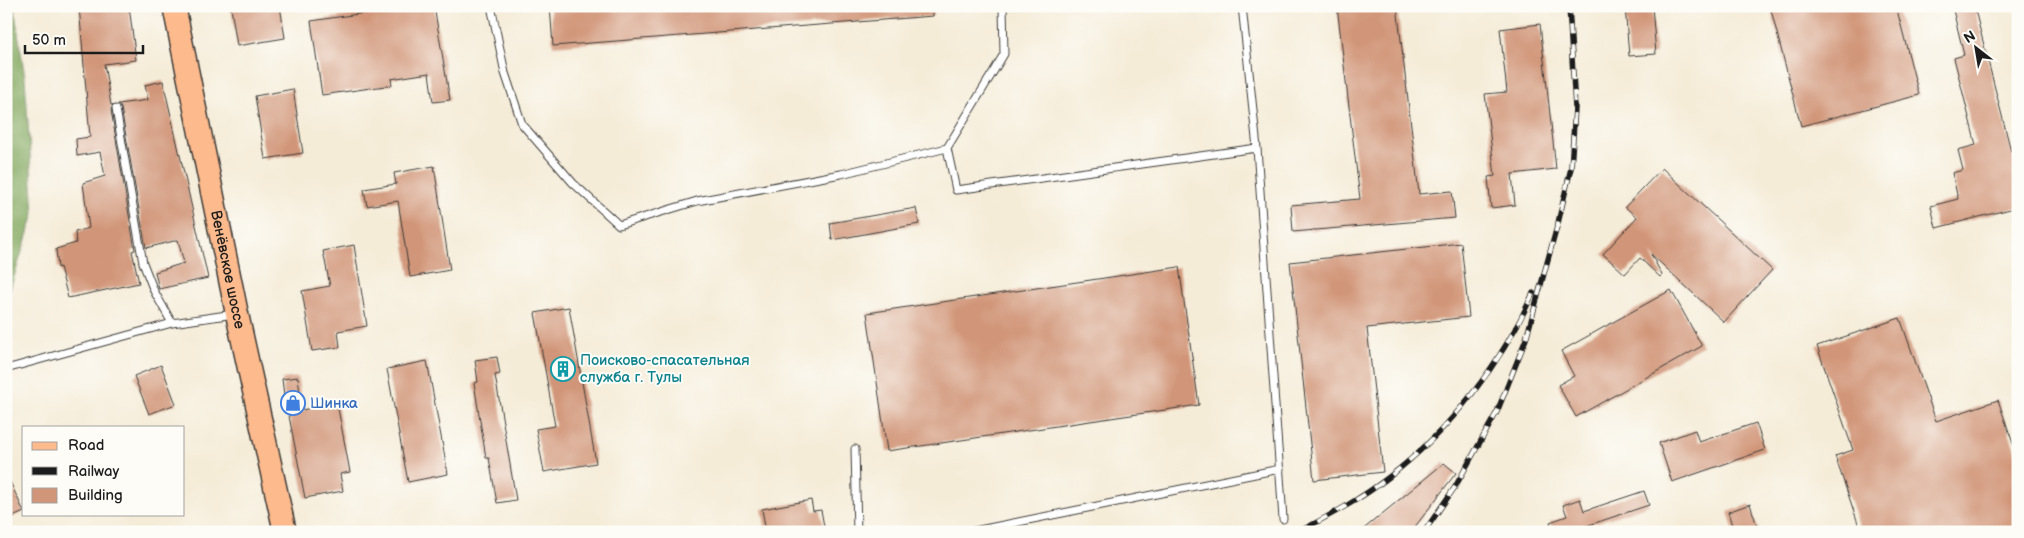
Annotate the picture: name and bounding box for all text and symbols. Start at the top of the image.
scale bar [25,22,142,54]
north arrow [1952,22,2002,72]
text: N [1961,27,1978,47]
text: 50 m [32,31,66,50]
street label: Венёвское шоссе [207,209,249,331]
place label: Поисково-спасательная служба г. Тулы [580,351,750,387]
building icon: Поисково-спасательная служба г. Тулы [550,356,576,382]
shop icon: Шинка [280,390,306,416]
place label: Шинка [310,394,358,413]
legend [22,426,185,516]
text: Road [68,436,104,455]
text: Railway [68,462,119,481]
text: Building [68,486,123,505]

